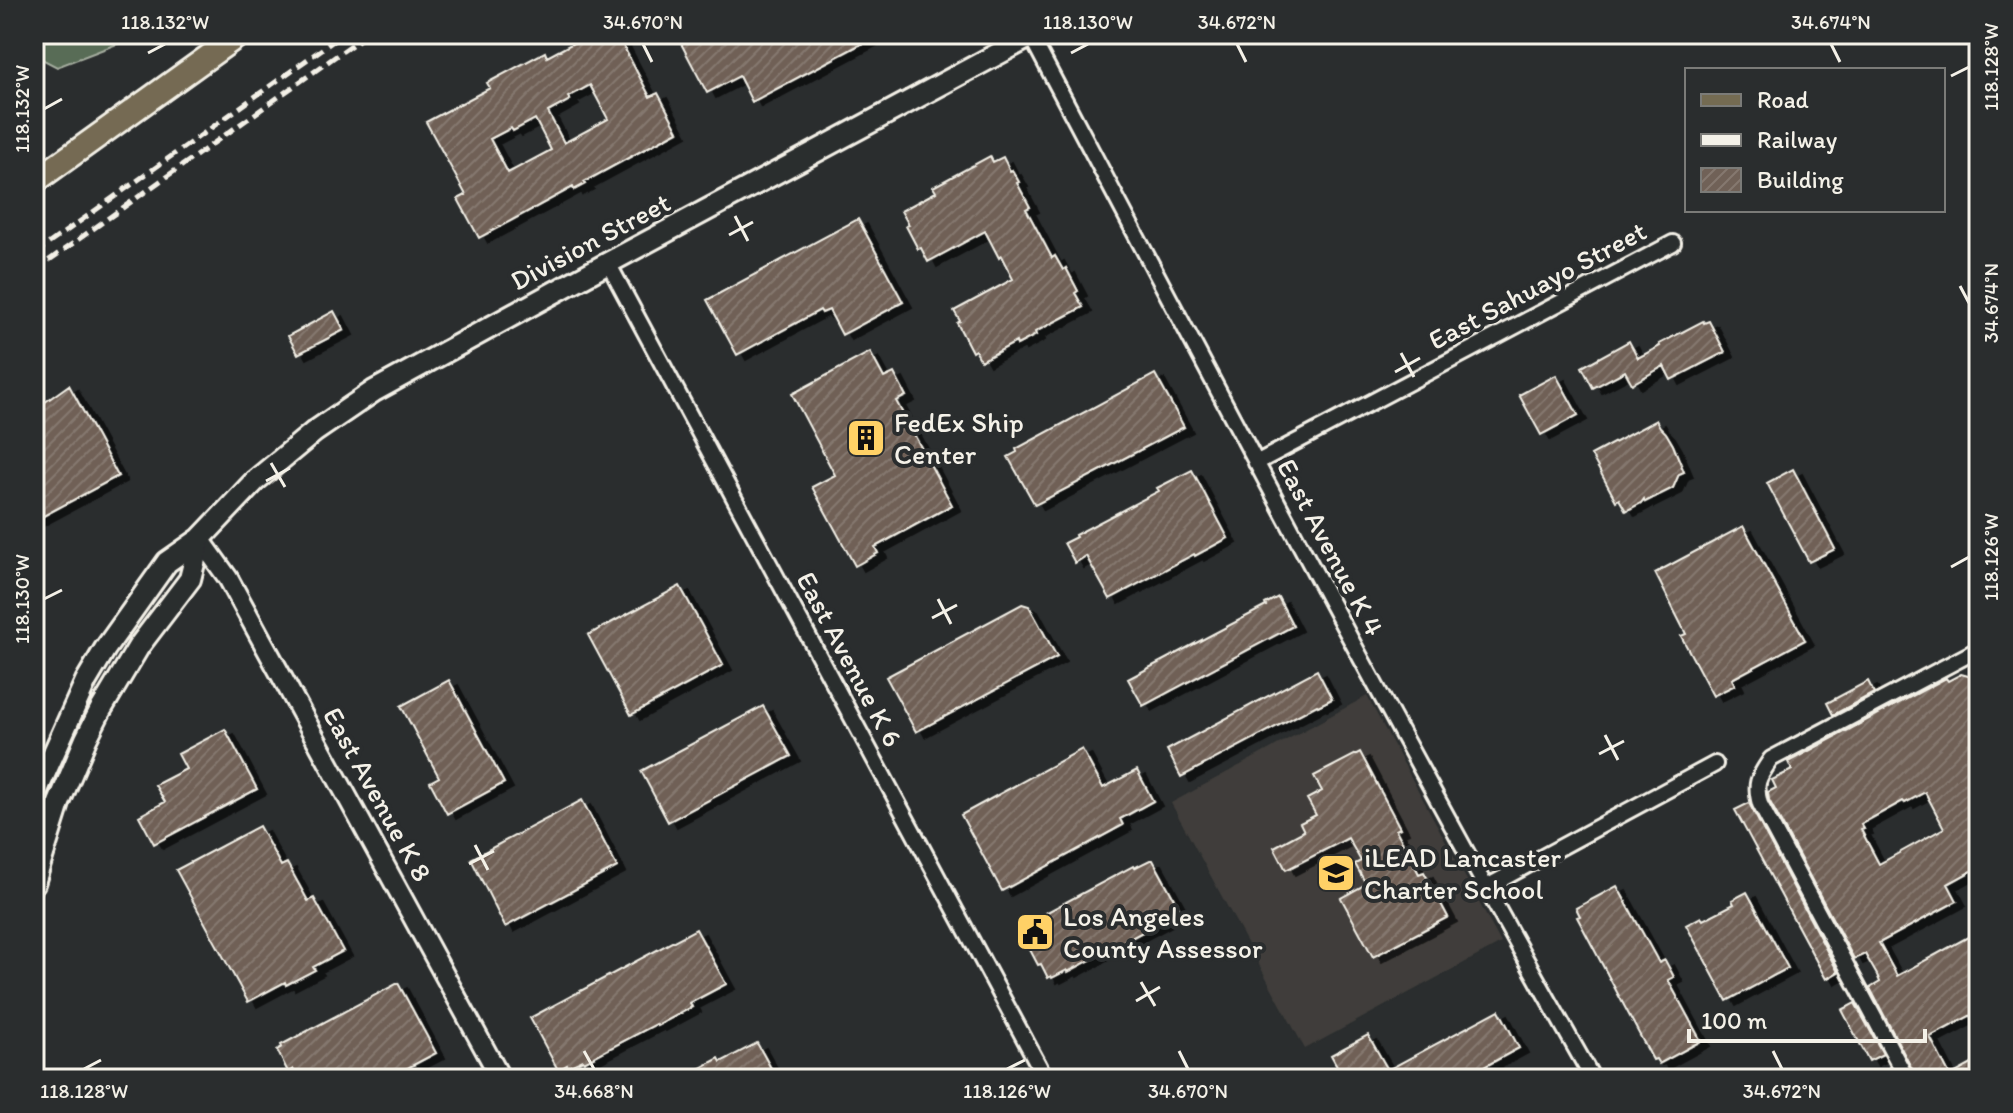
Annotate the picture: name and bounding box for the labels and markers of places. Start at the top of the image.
place label: FedEx Ship Center [894,405,1024,471]
building icon: FedEx Ship Center [845,417,887,459]
place label: iLEAD Lancaster Charter School [1364,840,1561,906]
school or university icon: iLEAD Lancaster Charter School [1315,852,1357,894]
place label: Los Angeles County Assessor [1063,899,1263,965]
public building icon: Los Angeles County Assessor [1014,911,1056,953]

